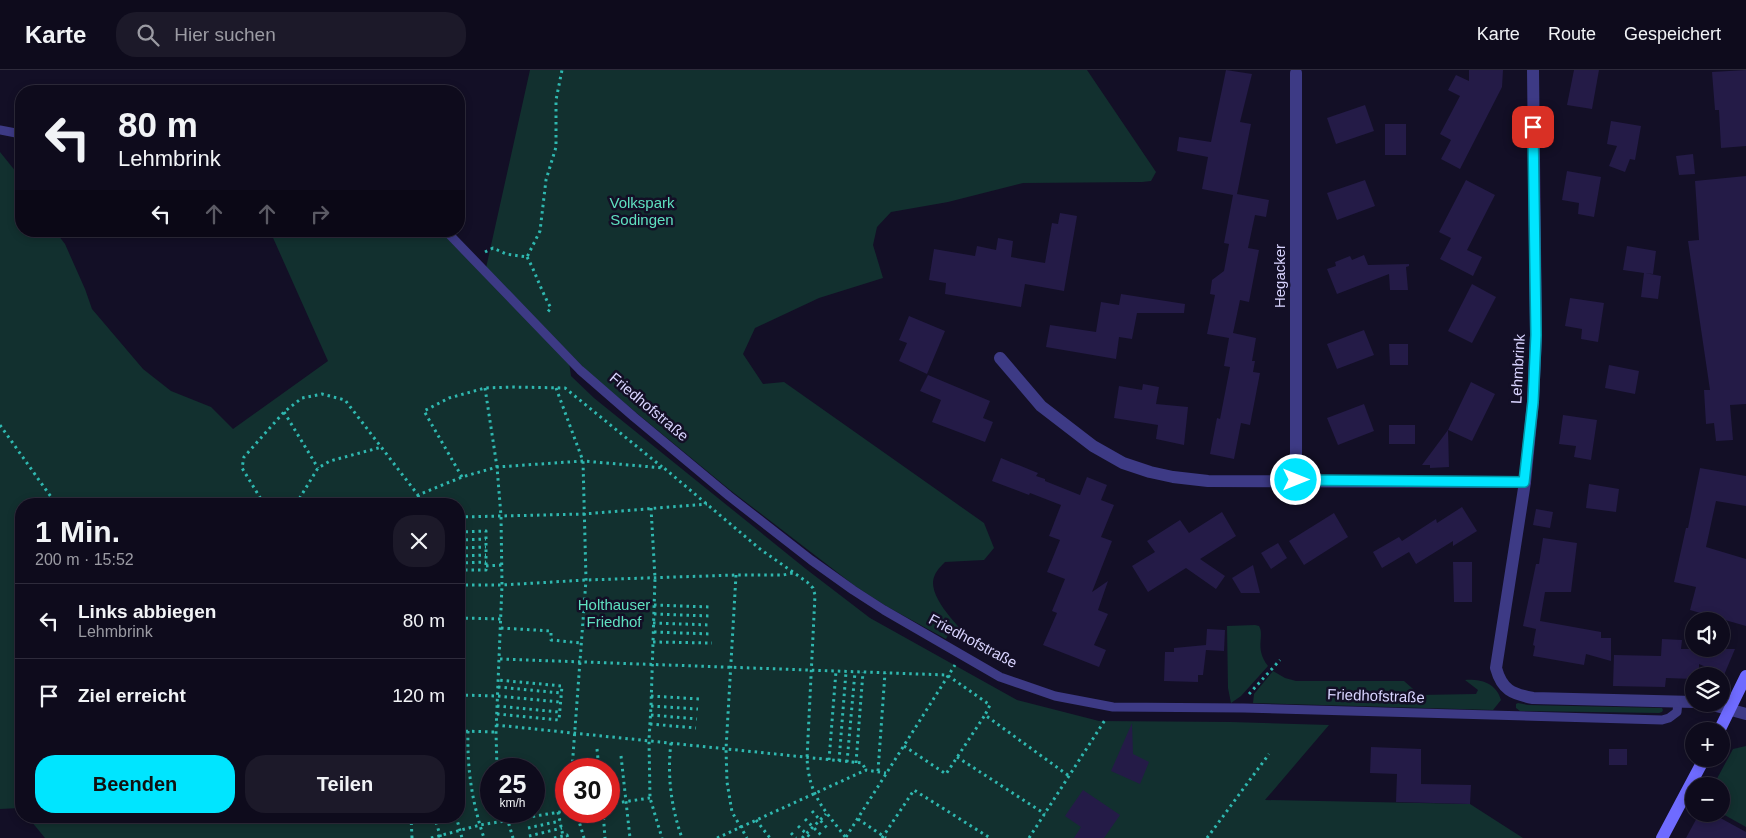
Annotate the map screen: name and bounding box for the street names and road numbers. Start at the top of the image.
street label: Hegacker [1271,244,1288,308]
street label: Lehmbrink [1507,333,1528,404]
street label: Friedhofstraße [606,369,692,444]
street label: Friedhofstraße [926,610,1020,671]
street label: Friedhofstraße [1327,685,1425,706]

